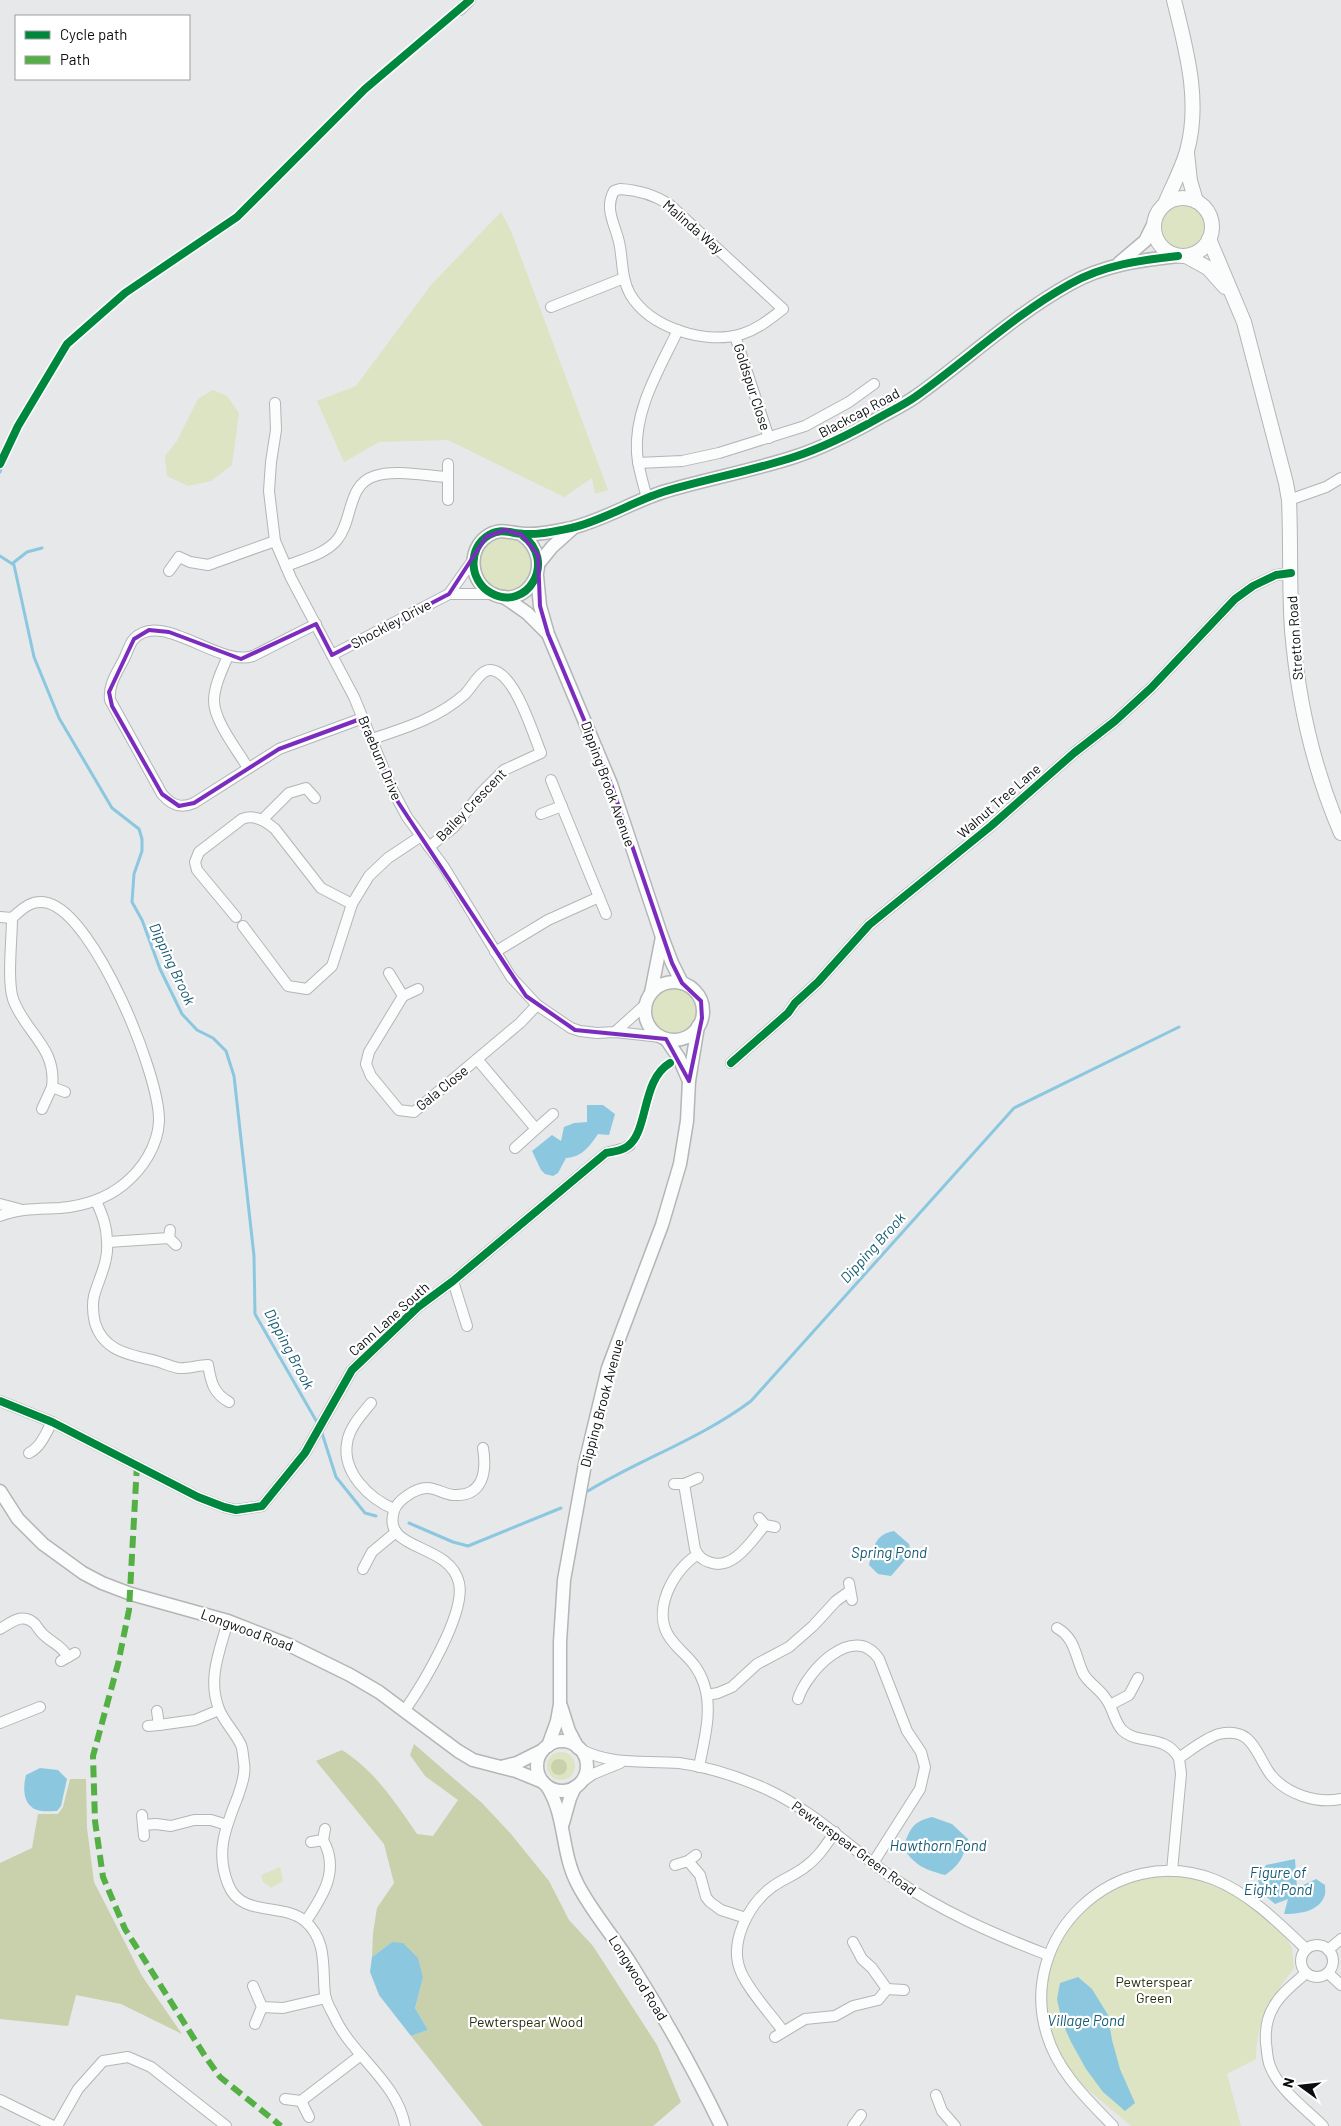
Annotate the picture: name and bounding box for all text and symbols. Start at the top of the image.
legend [15,15,190,80]
text: Cycle path [60,25,127,43]
text: Path [60,50,90,68]
street label: Malinda Way [660,196,727,258]
street label: Goldspur Close [730,341,775,432]
street label: Blackcap Road [815,384,902,441]
street label: Shockley Drive [348,595,434,652]
street label: Stretton Road [1283,595,1306,681]
street label: Braeburn Drive [355,713,406,803]
street label: Dipping Brook Avenue [578,719,639,849]
street label: Walnut Tree Lane [953,760,1044,841]
street label: Bailey Crescent [432,765,509,844]
water label: Dipping Brook [146,920,200,1008]
street label: Gala Close [412,1061,471,1114]
water label: Dipping Brook [836,1208,909,1286]
street label: Cann Lane South [345,1278,432,1359]
water label: Dipping Brook [261,1305,319,1392]
street label: Dipping Brook Avenue [576,1337,627,1469]
water label: Spring Pond [851,1543,927,1561]
street label: Longwood Road [199,1605,296,1654]
street label: Pewterspear Green Road [789,1797,920,1898]
water label: Hawthorn Pond [890,1836,987,1854]
water label: Figure of Eight Pond [1244,1863,1312,1898]
street label: Longwood Road [605,1932,671,2023]
park label: Pewterspear Green [1116,1973,1192,2006]
water label: Village Pond [1047,2011,1125,2029]
park label: Pewterspear Wood [469,2013,583,2030]
north arrow [1276,2061,1326,2111]
text: N [1279,2076,1297,2089]

